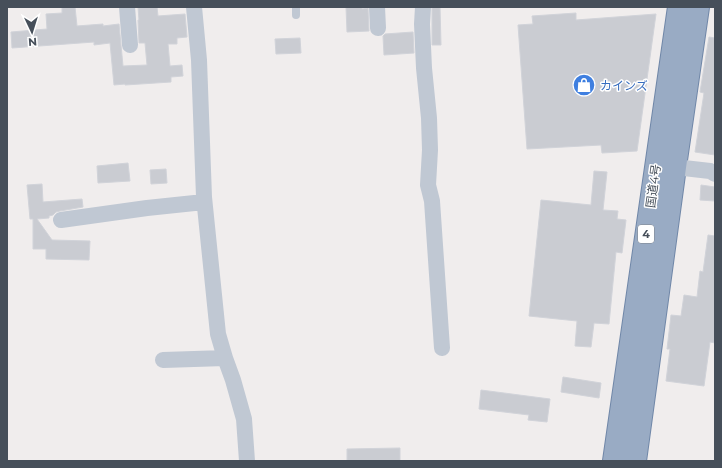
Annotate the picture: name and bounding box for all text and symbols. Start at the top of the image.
north arrow [12,12,52,52]
text: N [28,35,38,49]
shop icon: カインズ [571,72,597,98]
place label: カインズ [600,78,648,93]
street label: 国道4号 [643,163,663,209]
road number: 4 [638,225,654,243]

